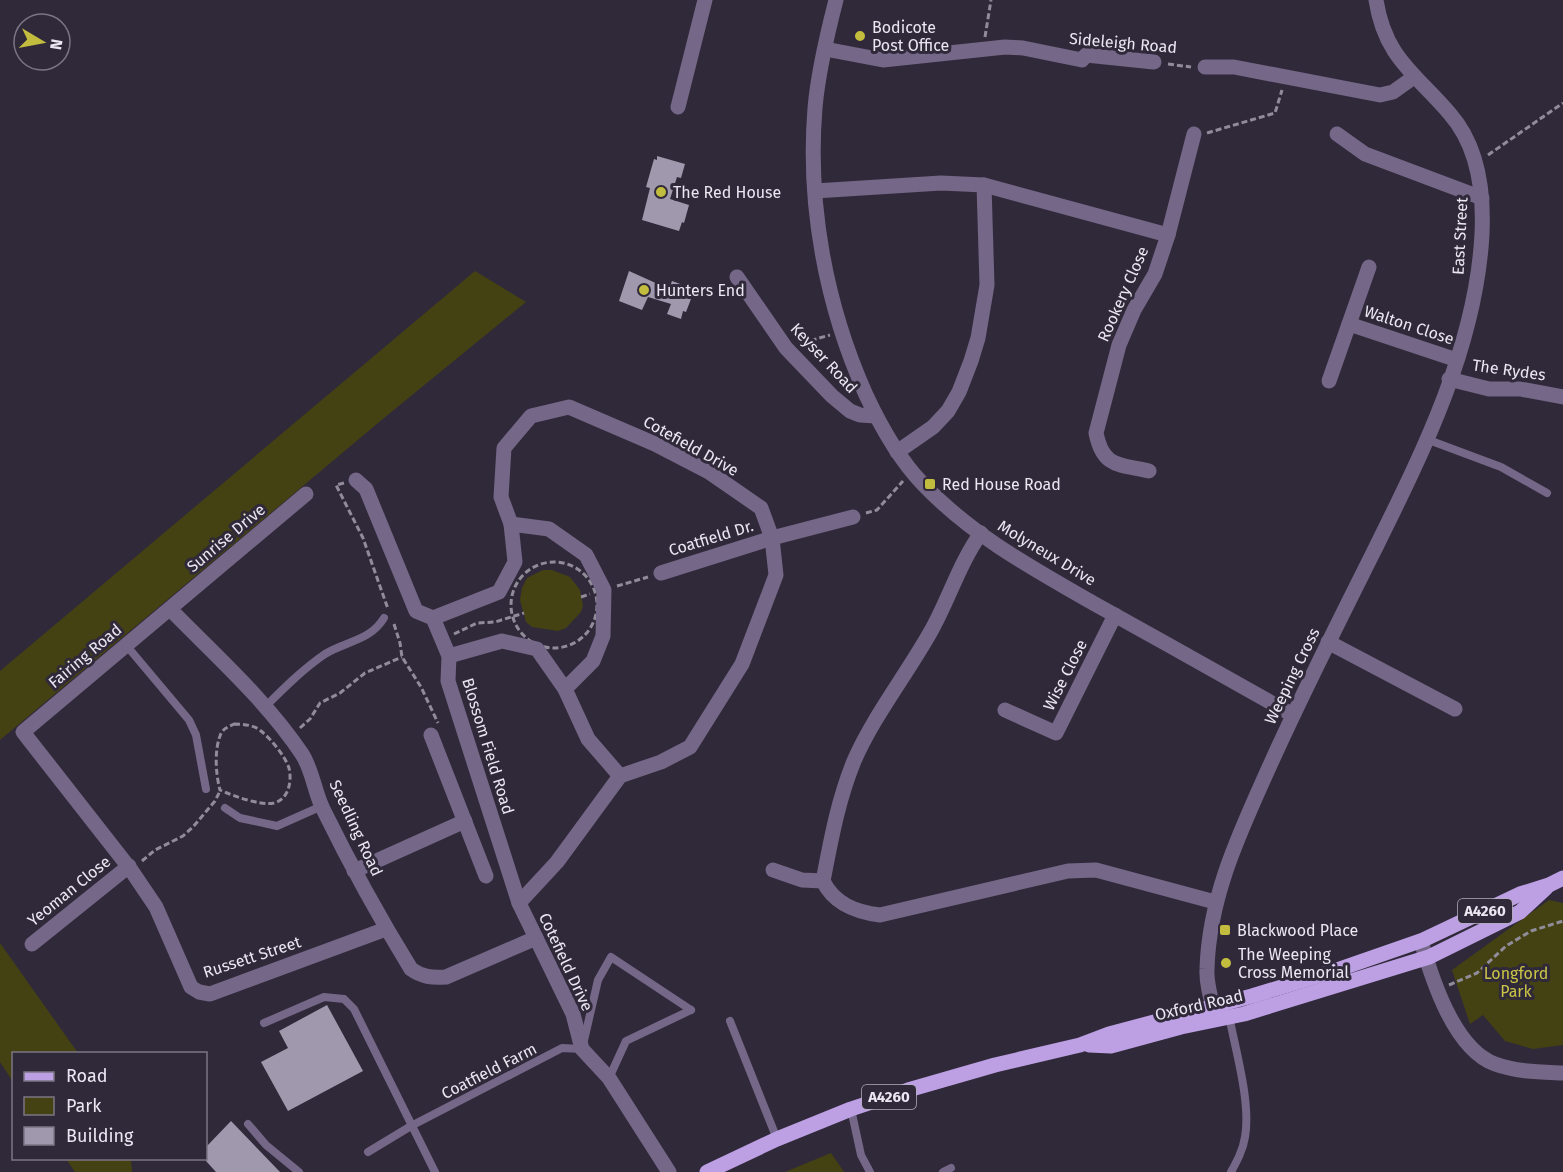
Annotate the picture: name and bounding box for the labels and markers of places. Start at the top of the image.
place label: Bodicote Post Office [872,18,949,55]
marker: Bodicote Post Office [853,29,867,43]
place label: The Red House [673,183,781,202]
marker: The Red House [654,185,668,199]
place label: Hunters End [656,281,745,300]
marker: Hunters End [637,283,651,297]
place label: Red House Road [942,475,1061,494]
marker: Red House Road [923,477,937,491]
place label: Blackwood Place [1237,921,1358,940]
marker: Blackwood Place [1218,923,1232,937]
place label: The Weeping Cross Memorial [1238,945,1349,982]
marker: The Weeping Cross Memorial [1219,956,1233,970]

